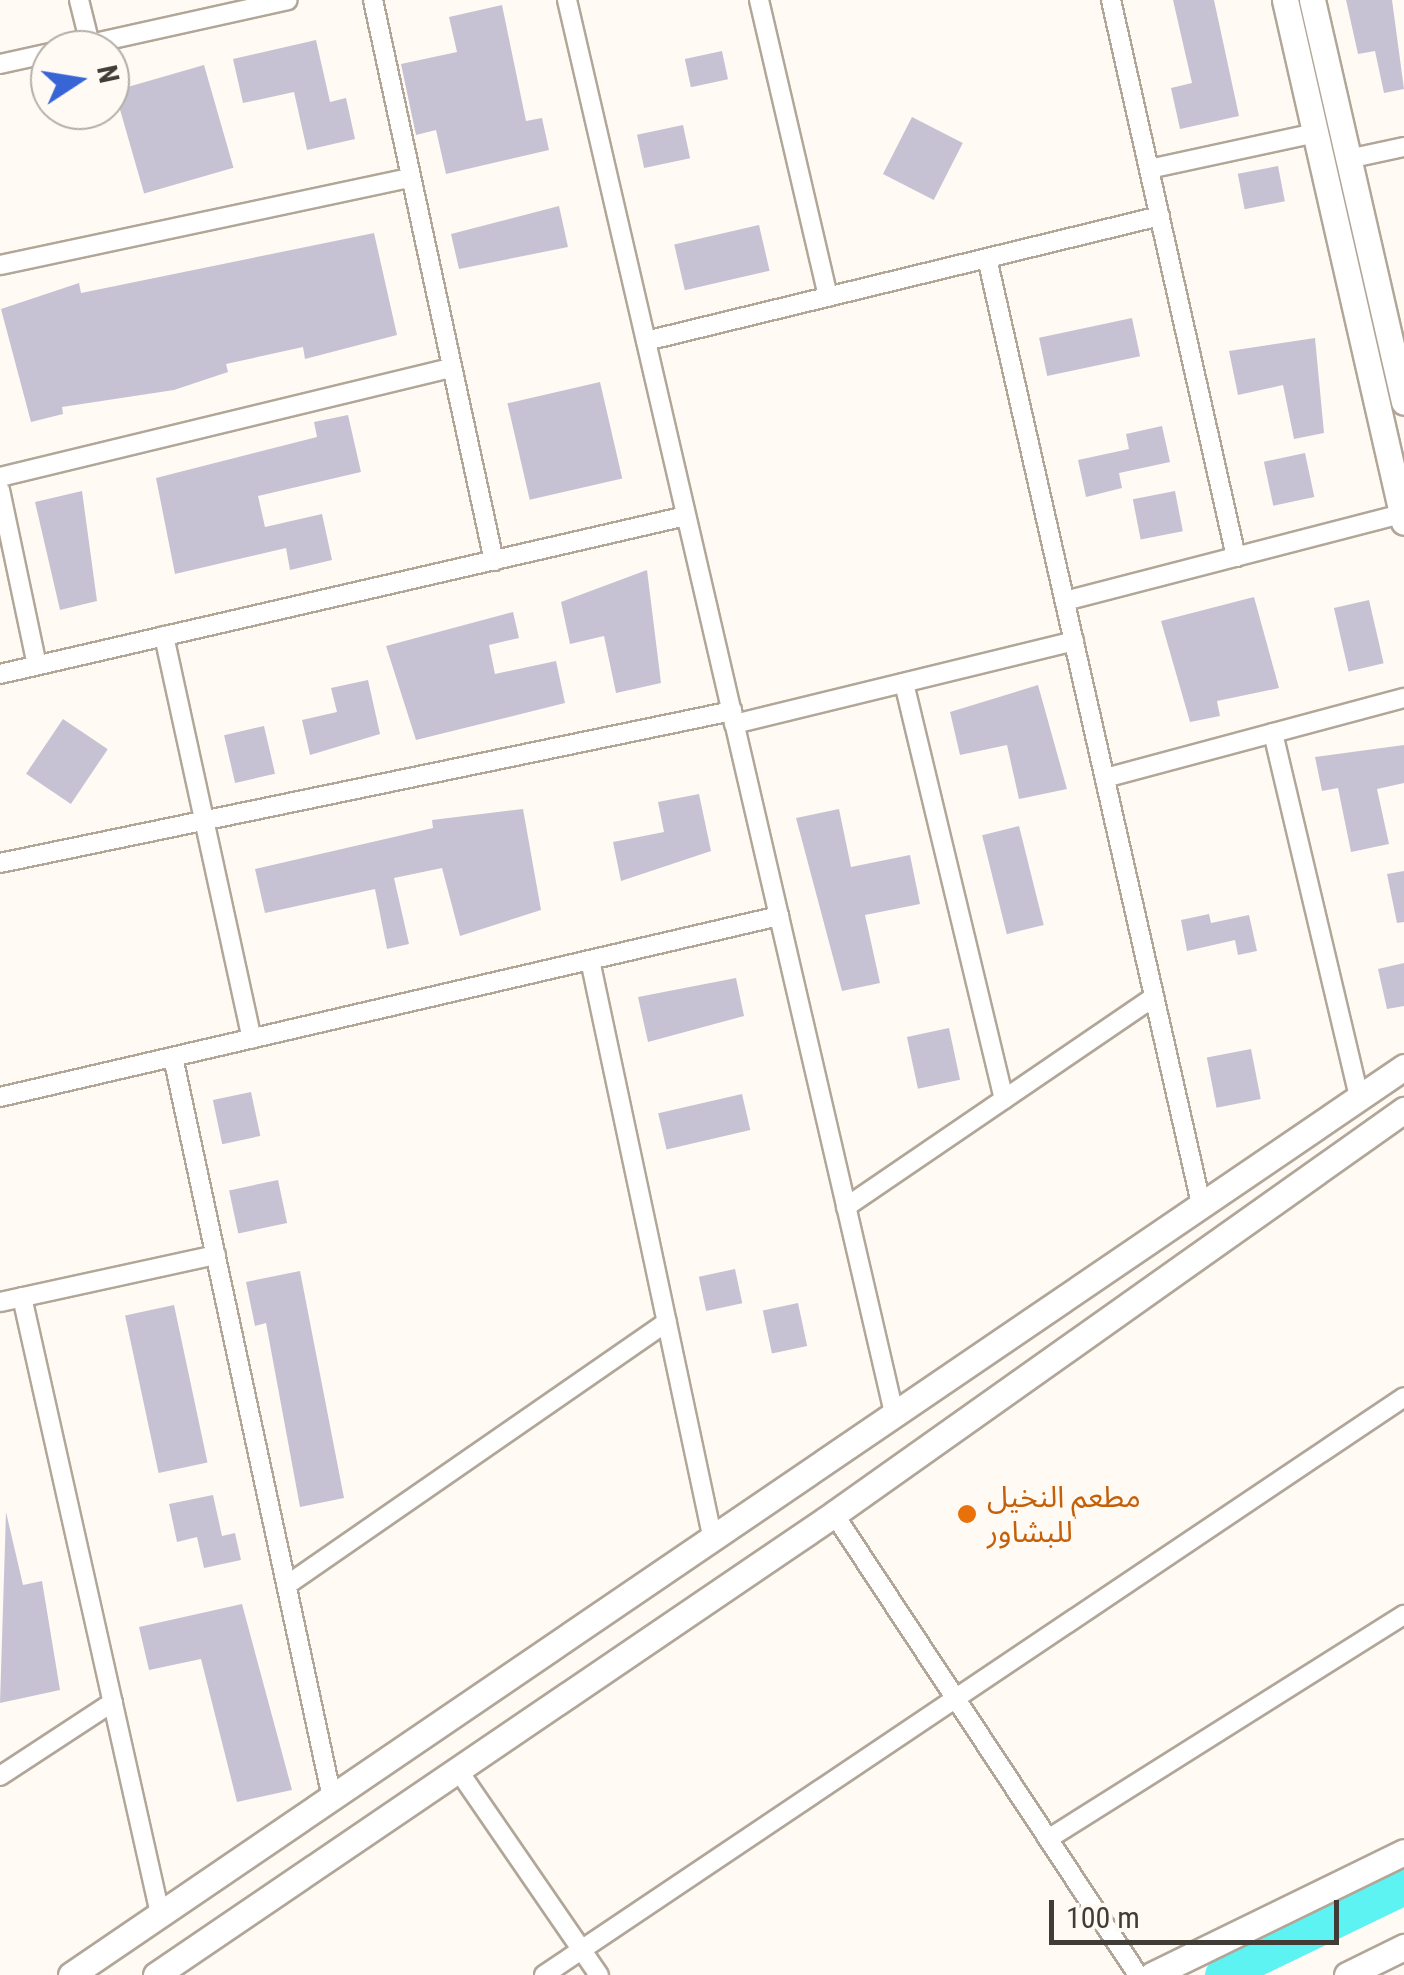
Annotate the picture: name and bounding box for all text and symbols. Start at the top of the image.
north arrow [30,30,130,130]
text: N [90,62,126,86]
place label: مطعم النخيل للبشاور [987,1479,1141,1550]
marker: مطعم النخيل للبشاور [956,1503,978,1525]
scale bar [1054,1880,1344,1942]
text: 100 m [1066,1900,1140,1935]

